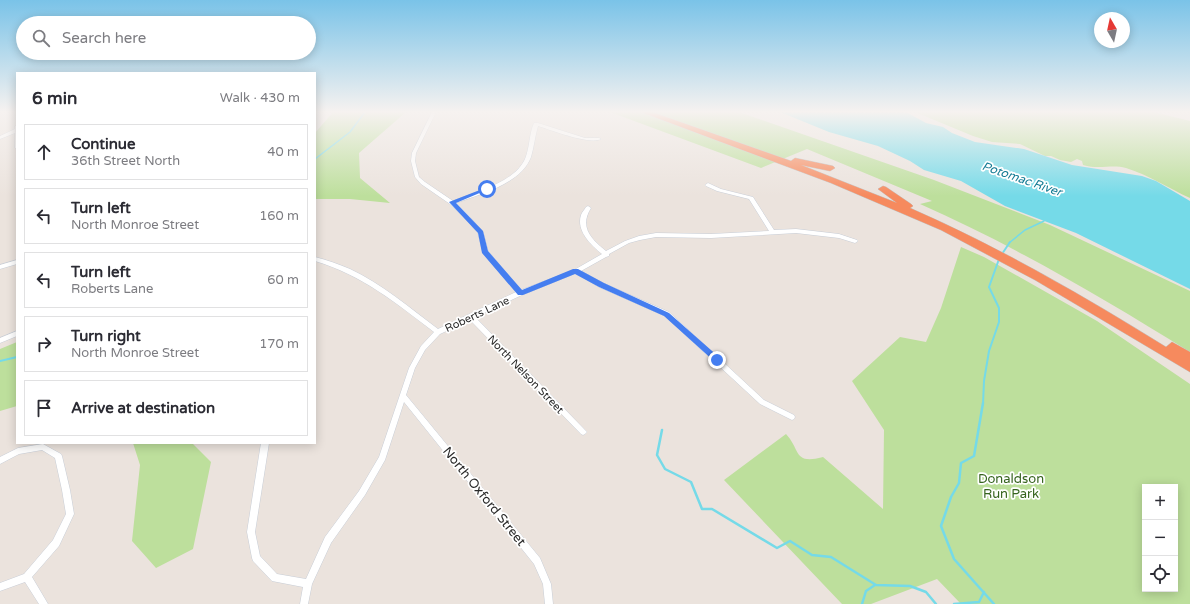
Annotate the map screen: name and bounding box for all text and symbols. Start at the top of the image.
north arrow [1094,12,1130,48]
search box [16,16,316,60]
icon: search [30,27,52,49]
text: Search here [62,29,146,47]
text: 6 min [32,88,77,109]
text: Walk · 430 m [220,90,300,106]
text: Continue [71,135,135,153]
icon: ahead [33,141,55,163]
text: 40 m [267,144,299,160]
text: 36th Street North [71,153,180,169]
water label: Potomac River [980,159,1065,200]
route start [478,180,496,198]
text: Turn left [71,199,131,217]
icon: left [33,205,55,227]
text: 160 m [259,208,299,224]
text: North Monroe Street [71,217,199,233]
text: Turn left [71,263,131,281]
icon: left [33,269,55,291]
text: 60 m [267,272,299,288]
text: Roberts Lane [71,281,153,297]
street label: Roberts Lane [443,294,512,335]
text: Turn right [71,327,141,345]
street label: North Nelson Street [485,332,566,416]
icon: right [33,333,55,355]
text: 170 m [259,336,299,352]
text: North Monroe Street [71,345,199,361]
route end [708,351,726,369]
icon: arrive [33,397,55,419]
text: Arrive at destination [71,399,215,417]
street label: North Oxford Street [439,444,529,550]
park label: Donaldson Run Park [978,471,1044,502]
map controls [1142,484,1178,592]
button: + [1142,484,1178,520]
button: − [1142,520,1178,556]
button: locate [1142,556,1178,592]

